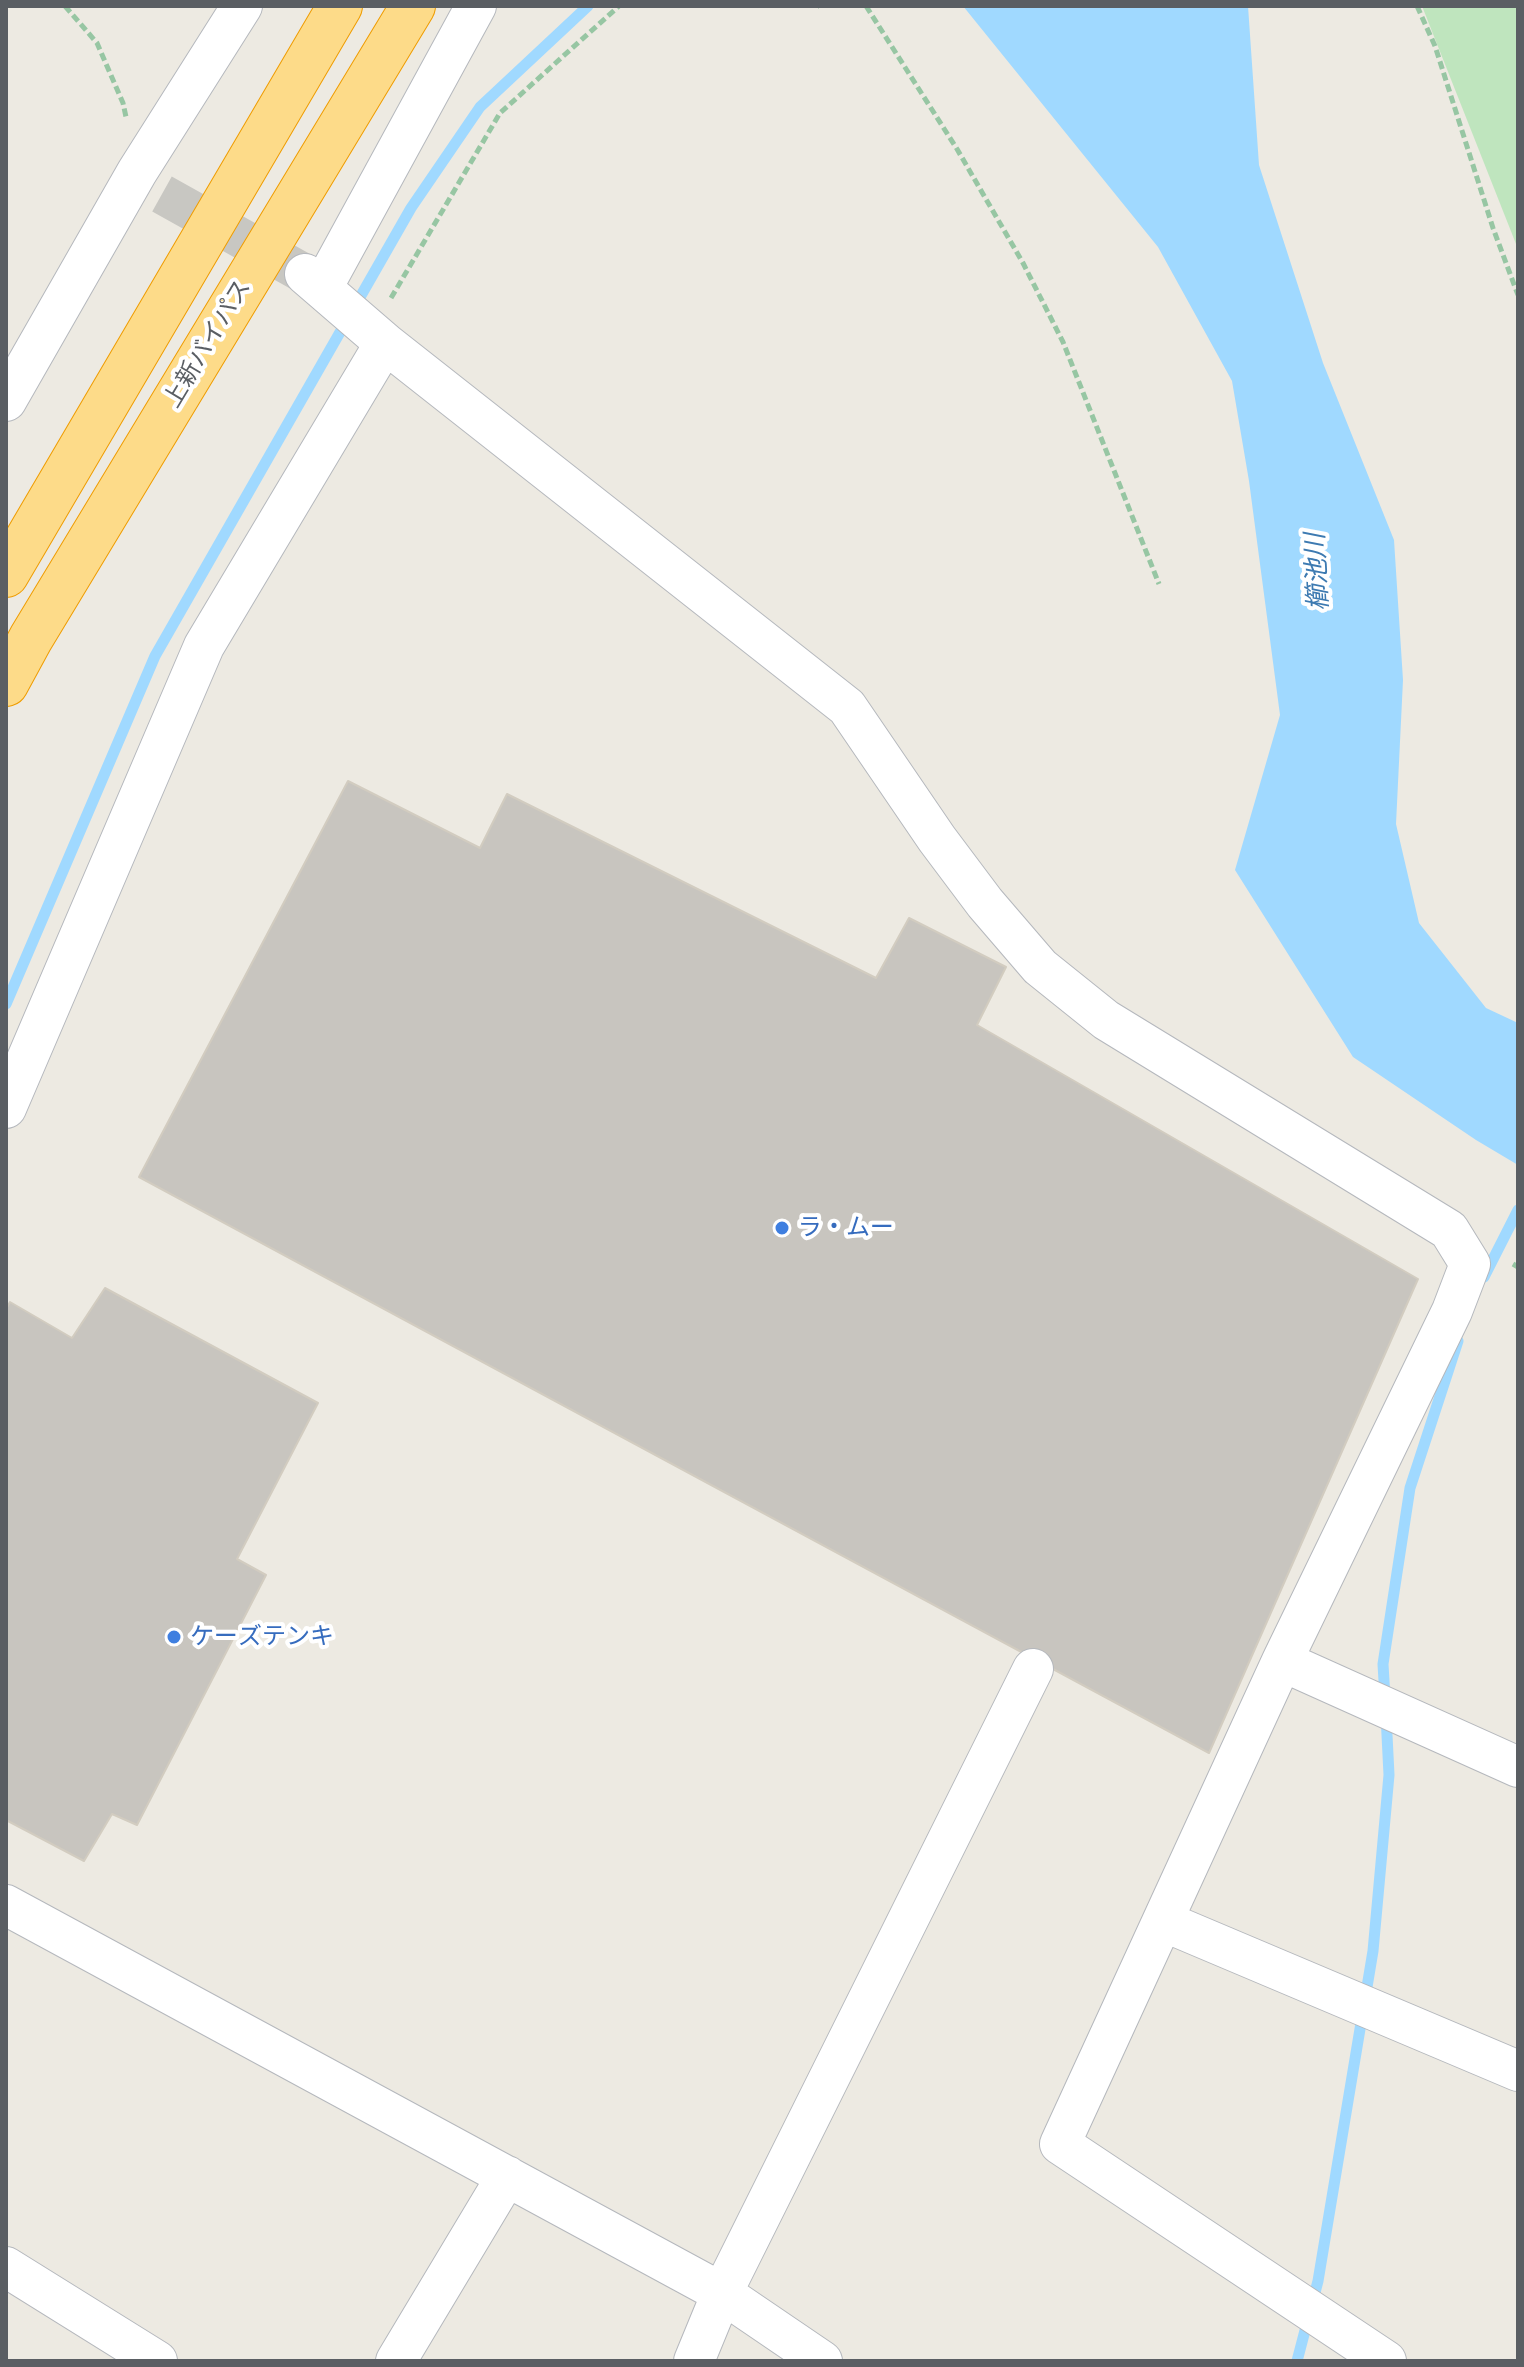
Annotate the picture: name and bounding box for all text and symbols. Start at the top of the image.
street label: 上新バイパス [159,275,257,413]
water label: 櫛池川 [1300,532,1336,612]
place label: ラ・ムー [798,1214,894,1242]
marker: ラ・ムー [773,1219,791,1237]
place label: ケーズテンキ [190,1623,334,1651]
marker: ケーズテンキ [165,1628,183,1646]

